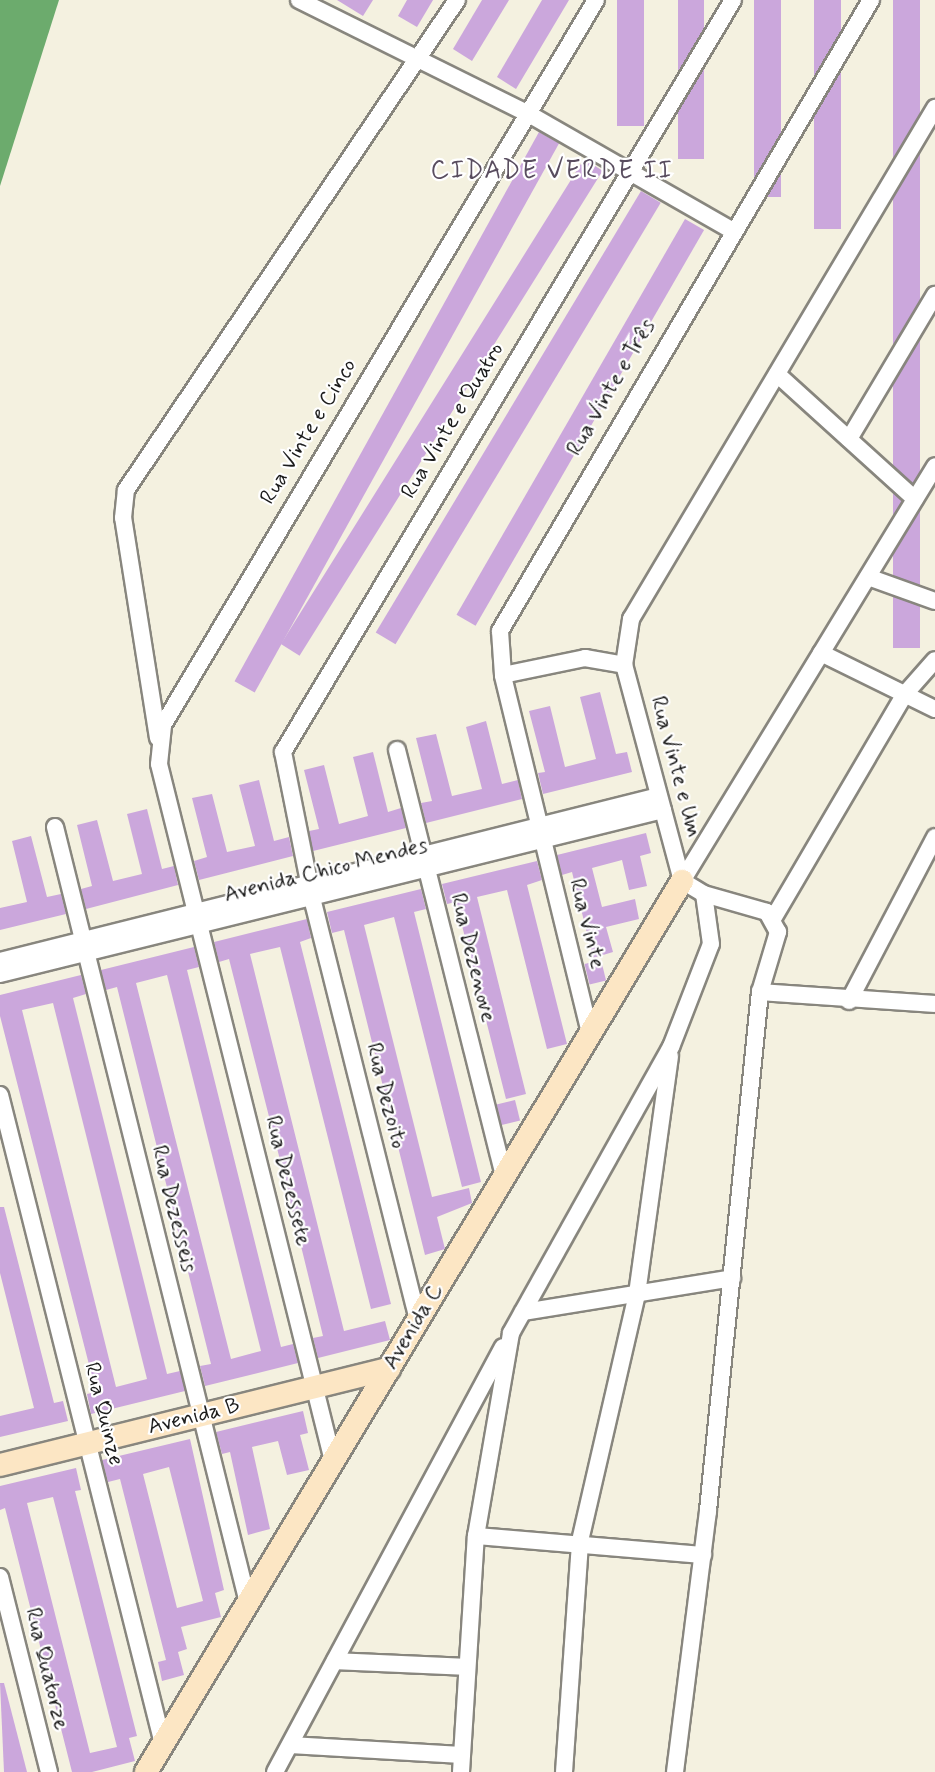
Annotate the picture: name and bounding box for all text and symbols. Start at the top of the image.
district label: CIDADE VERDE II [428,156,676,188]
street label: Rua Vinte e Três [562,315,662,461]
street label: Rua Vinte e Quatro [396,339,510,503]
street label: Rua Vinte e Cinco [255,355,363,509]
street label: Rua Vinte e Um [643,693,707,841]
street label: Avenida Chico Mendes [221,833,431,909]
street label: Rua Vinte [562,877,610,971]
street label: Rua Dezenove [443,891,501,1025]
street label: Rua Dezoito [359,1040,411,1152]
street label: Rua Dezessete [258,1113,316,1249]
street label: Rua Dezesseis [145,1143,201,1275]
street label: Avenida C [378,1279,450,1375]
street label: Rua Quinze [77,1360,129,1468]
street label: Avenida B [145,1393,243,1441]
street label: Rua Quatorze [18,1606,74,1732]

